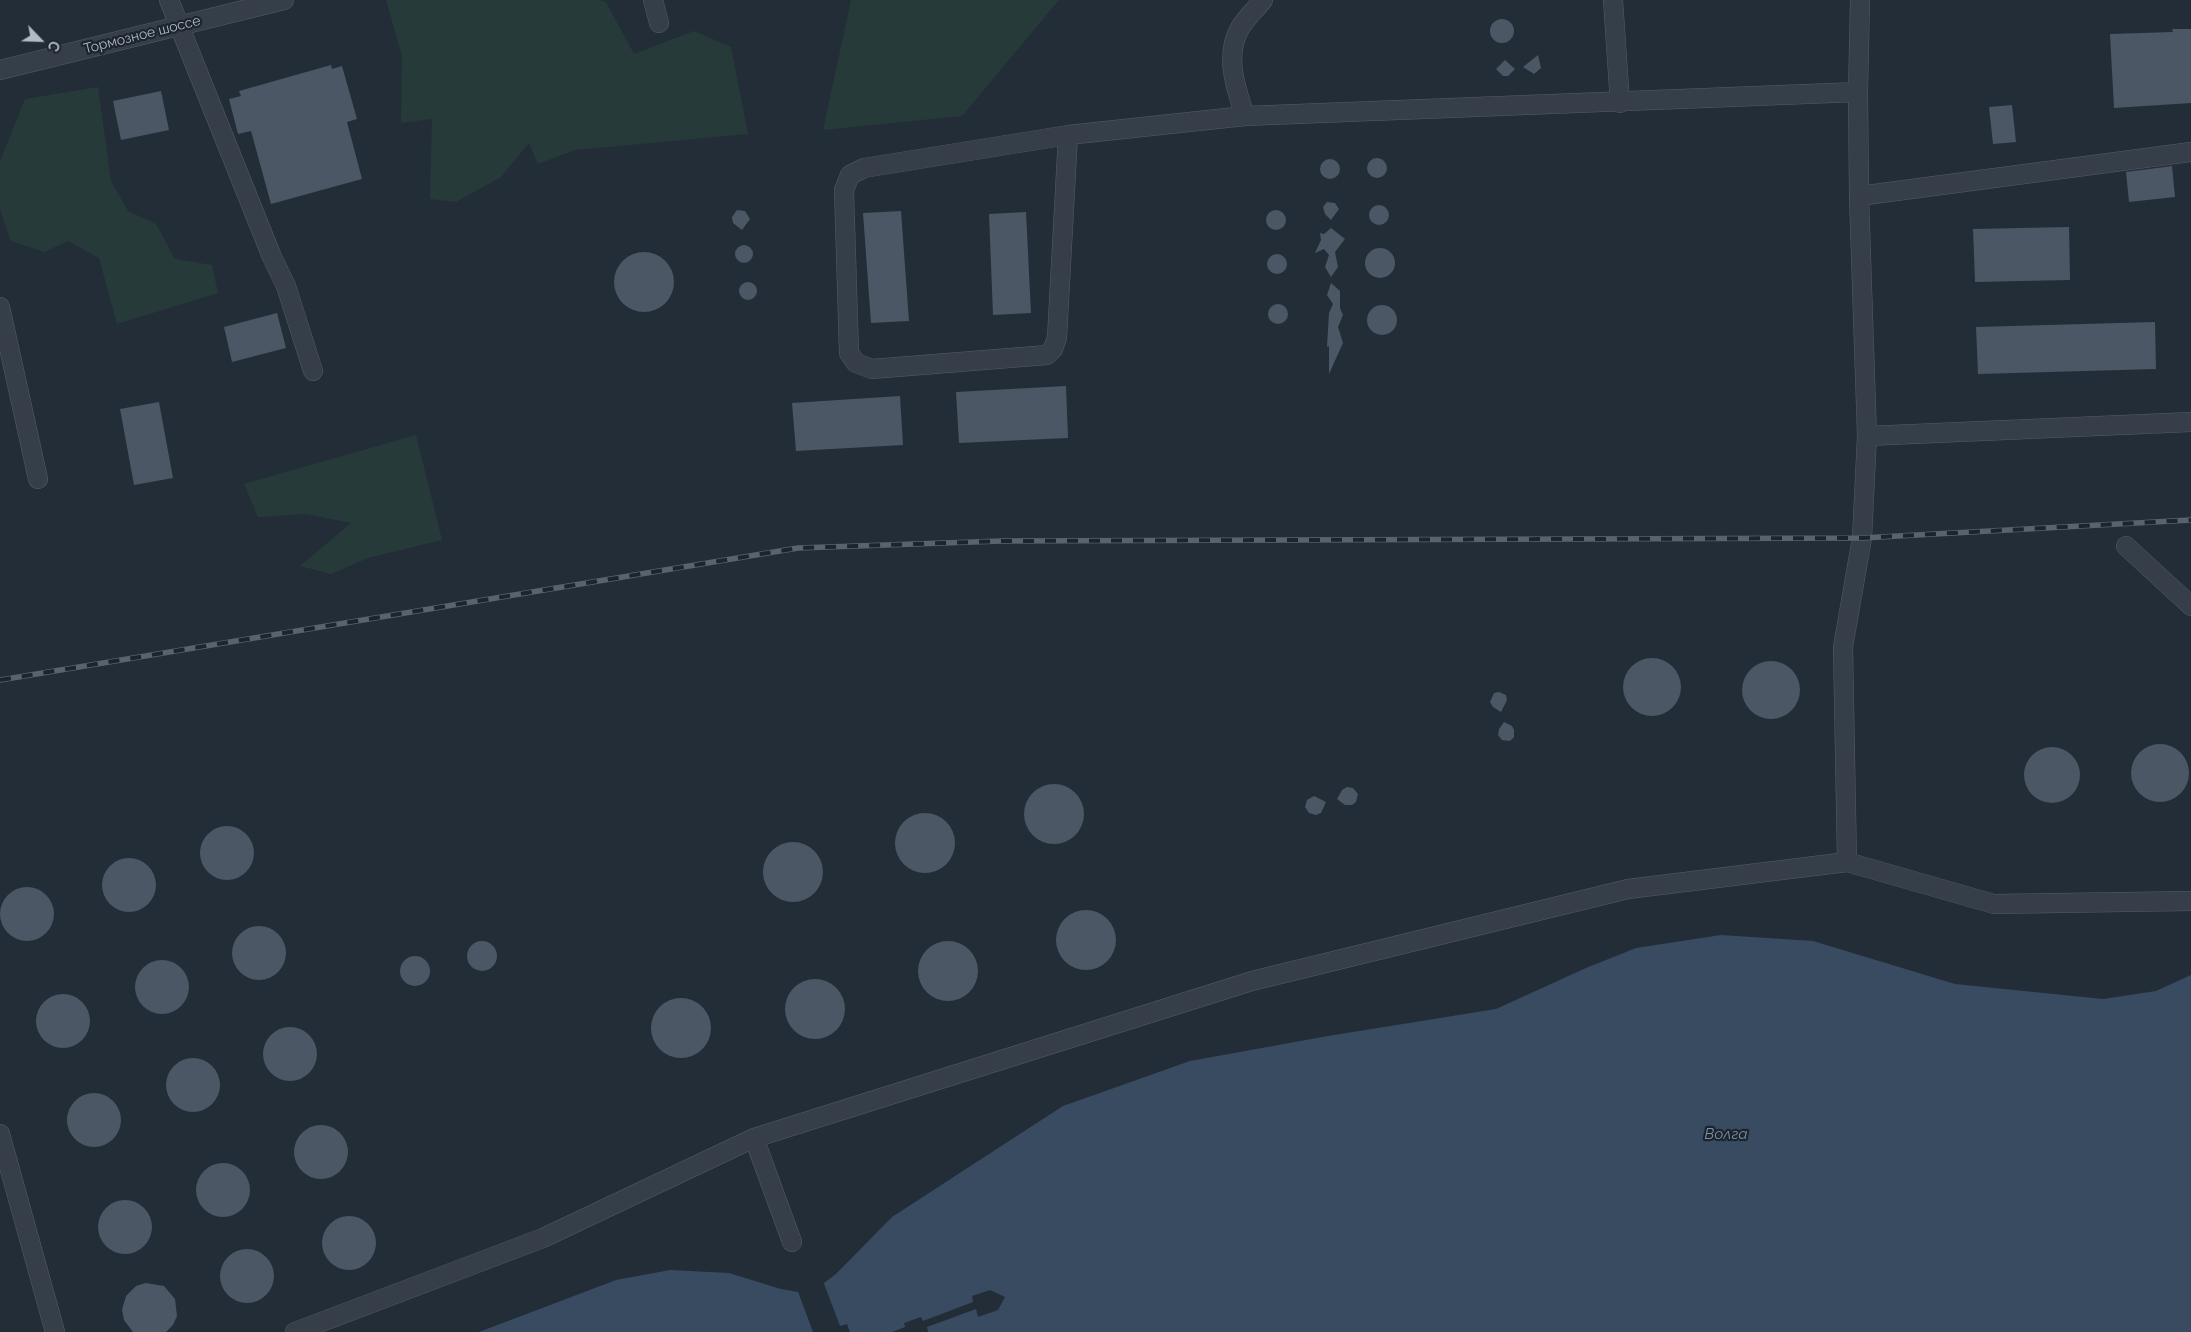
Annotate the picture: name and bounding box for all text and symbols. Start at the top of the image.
street label: Тормозное шоссе [82,12,202,58]
north arrow [15,15,65,65]
text: С [44,38,63,54]
water label: Волга [1705,1125,1747,1143]

